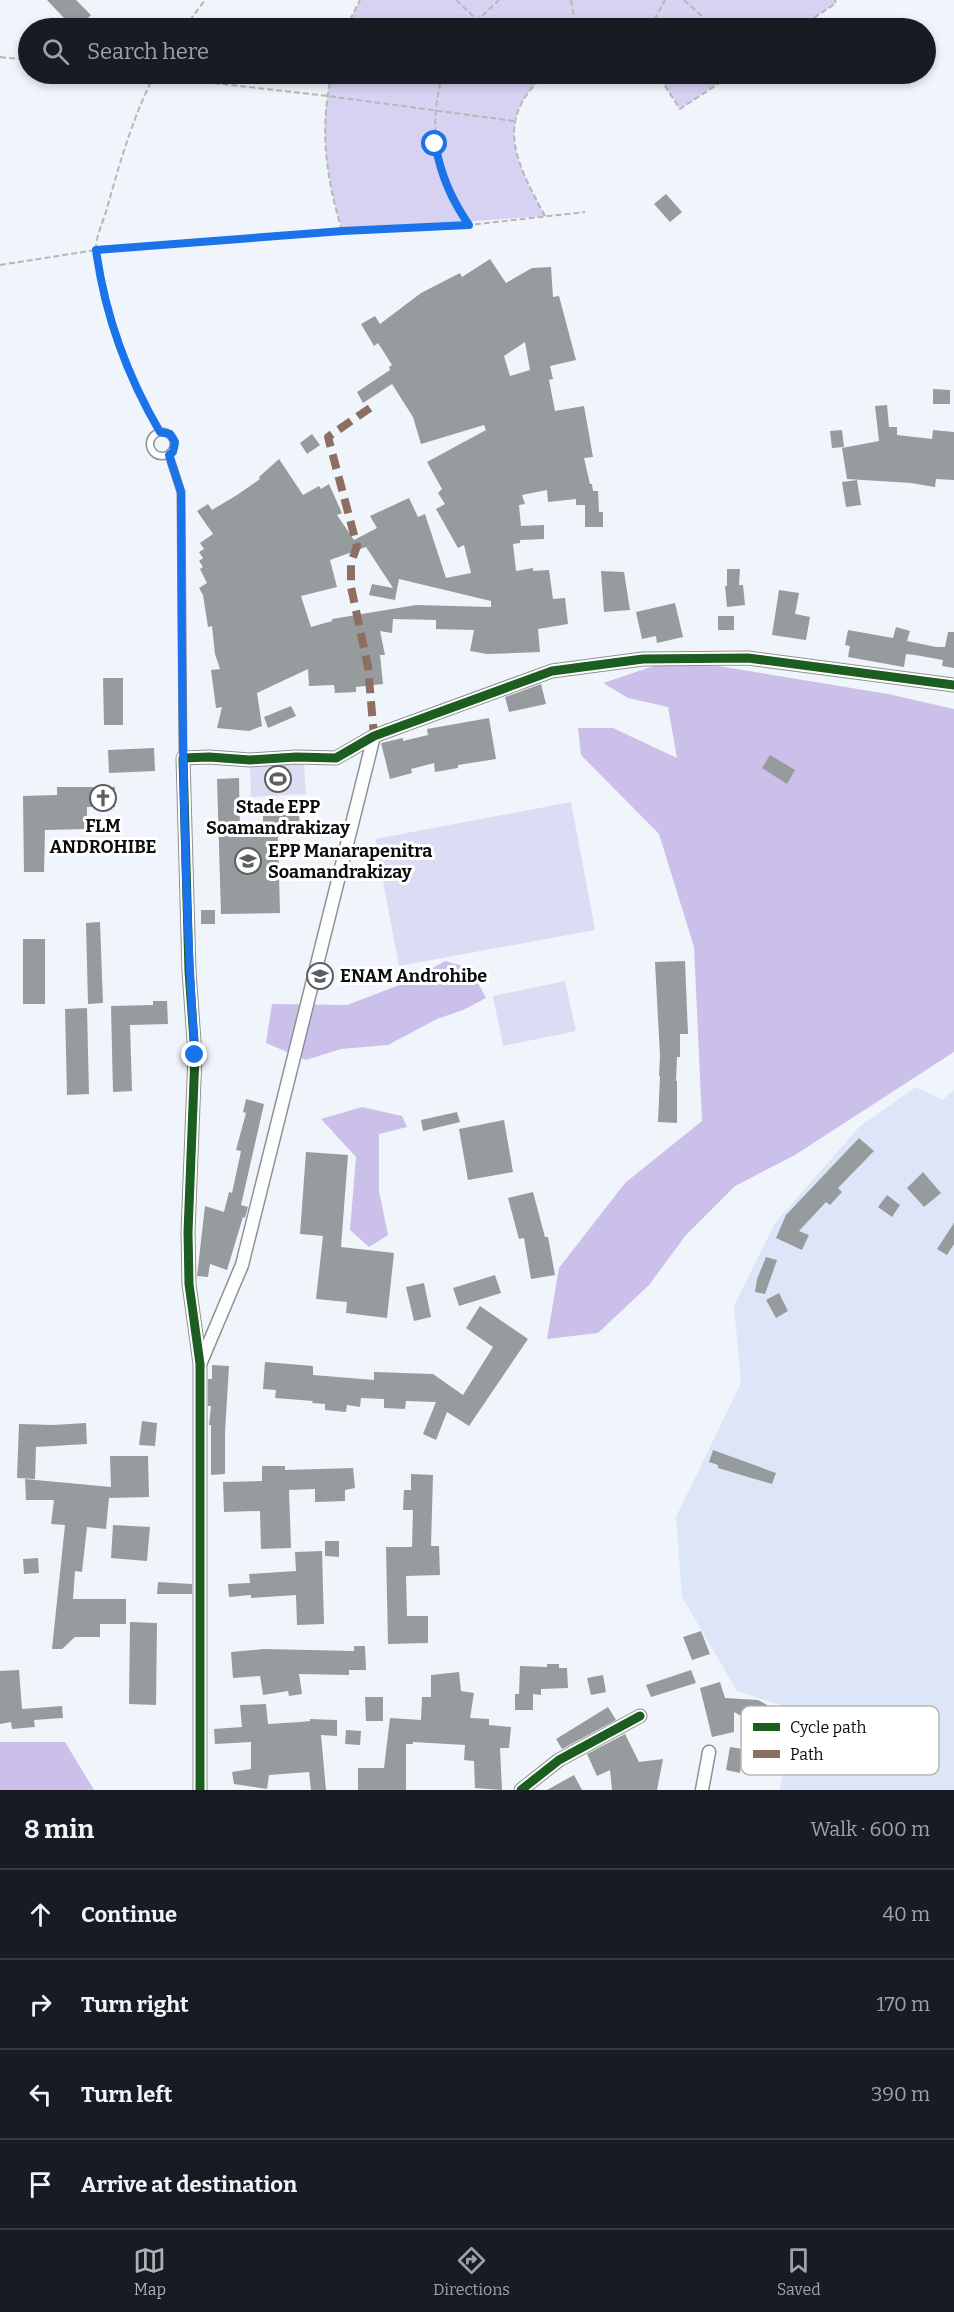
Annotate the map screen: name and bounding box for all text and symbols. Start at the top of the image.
search box [18,18,936,84]
icon: search [39,35,72,68]
text: Search here [87,38,209,65]
route start [421,130,447,156]
sports icon: Stade EPP Soamandrakizay [263,764,293,794]
church icon: FLM ANDROHIBE [88,783,118,813]
place label: Stade EPP Soamandrakizay [206,796,351,839]
place label: FLM ANDROHIBE [50,815,157,858]
place label: EPP Manarapenitra Soamandrakizay [268,840,432,883]
school or university icon: EPP Manarapenitra Soamandrakizay [233,846,263,876]
school or university icon: ENAM Androhibe [305,961,335,991]
place label: ENAM Androhibe [340,965,487,987]
route end [181,1041,207,1067]
legend [741,1706,939,1775]
text: Cycle path [790,1718,866,1737]
text: Path [790,1745,824,1764]
text: 8 min [24,1814,94,1845]
text: Walk · 600 m [810,1817,930,1841]
icon: ahead [24,1898,57,1931]
text: Continue [81,1901,177,1928]
text: 40 m [882,1902,930,1926]
icon: right [24,1988,57,2021]
text: Turn right [81,1991,189,2018]
text: 170 m [877,1992,930,2016]
icon: left [24,2078,57,2111]
text: Turn left [81,2081,173,2108]
text: 390 m [871,2082,930,2106]
icon: arrive [24,2168,57,2201]
text: Arrive at destination [81,2171,297,2198]
tab: Map [133,2244,166,2299]
tab: Directions [433,2244,510,2299]
tab: Saved [777,2244,821,2299]

